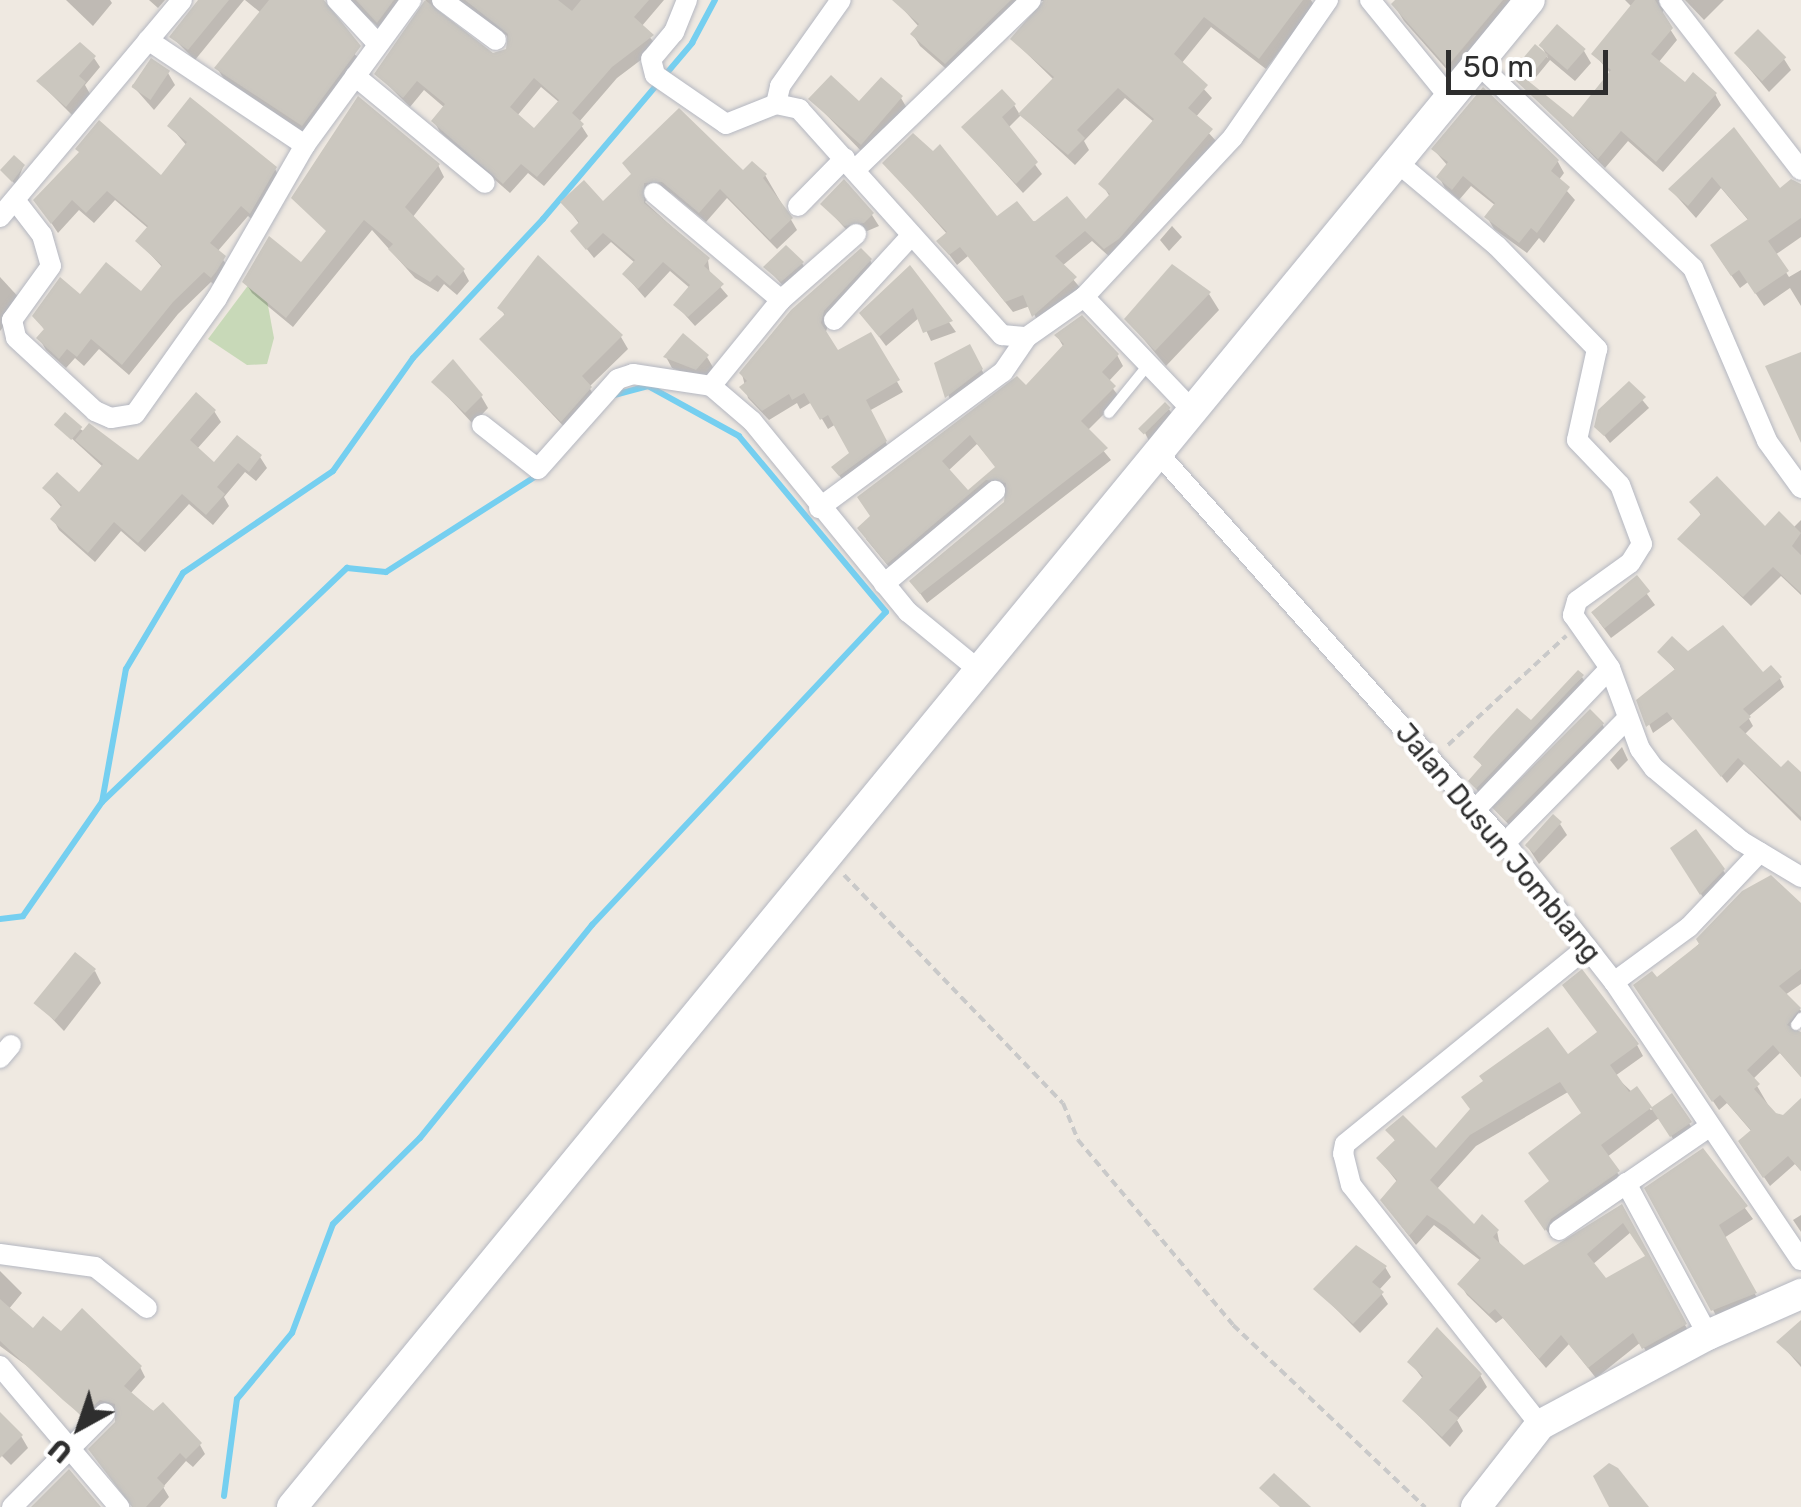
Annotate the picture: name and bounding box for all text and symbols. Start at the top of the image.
scale bar [1451,30,1614,92]
text: 50 m [1463,49,1534,85]
street label: Jalan Dusun Jomblang [1388,717,1608,969]
north arrow [30,1377,130,1477]
text: U [42,1431,79,1470]

